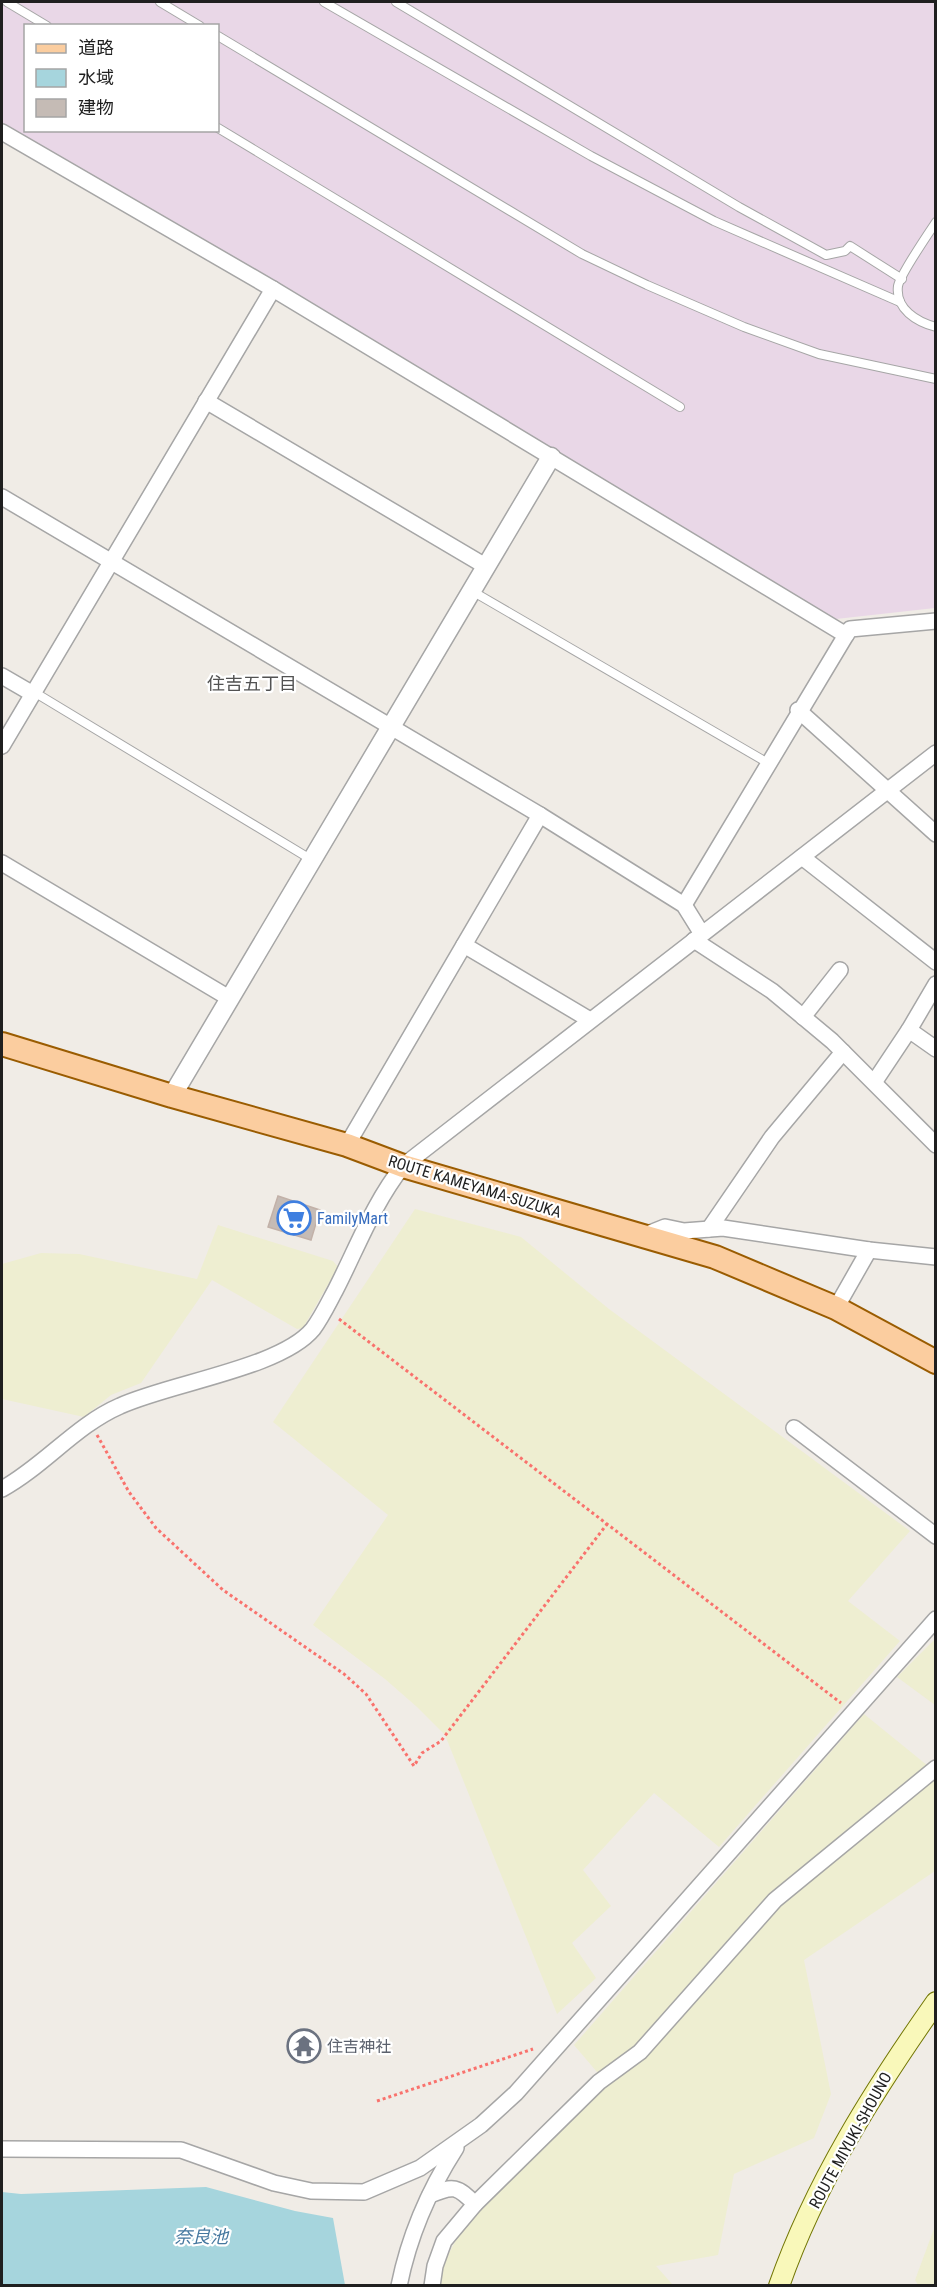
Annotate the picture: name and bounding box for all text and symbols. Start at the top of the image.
legend [24,24,219,132]
text: 道路 [78,37,114,58]
text: 水域 [78,67,114,88]
text: 建物 [78,97,114,118]
district label: 住吉五丁目 [207,673,297,694]
street label: ROUTE KAMEYAMA-SUZUKA [386,1151,564,1222]
supermarket icon: FamilyMart [276,1200,312,1236]
place label: FamilyMart [317,1209,388,1228]
temple icon: 住吉神社 [286,2028,322,2064]
place label: 住吉神社 [327,2037,391,2056]
street label: ROUTE MIYUKI-SHOUNO [805,2069,896,2212]
water label: 奈良池 [174,2226,230,2247]

